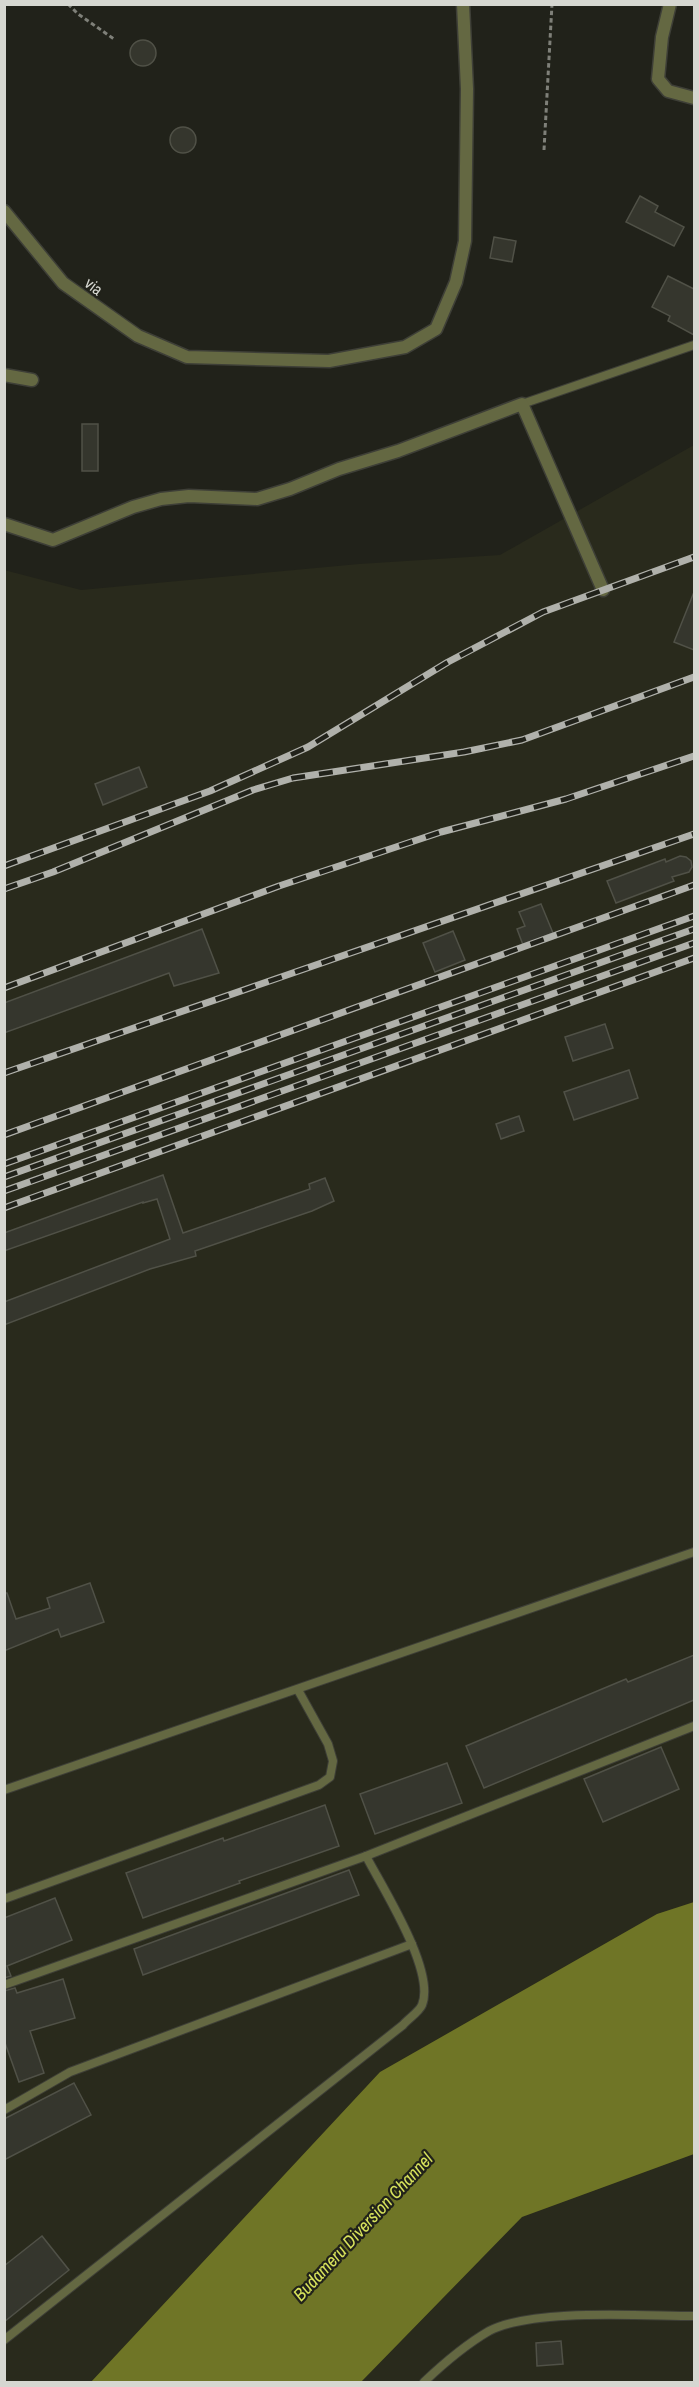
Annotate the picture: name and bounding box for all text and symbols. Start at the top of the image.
street label: via [80,272,108,300]
water label: Budameru Diversion Channel [287,2147,439,2306]

